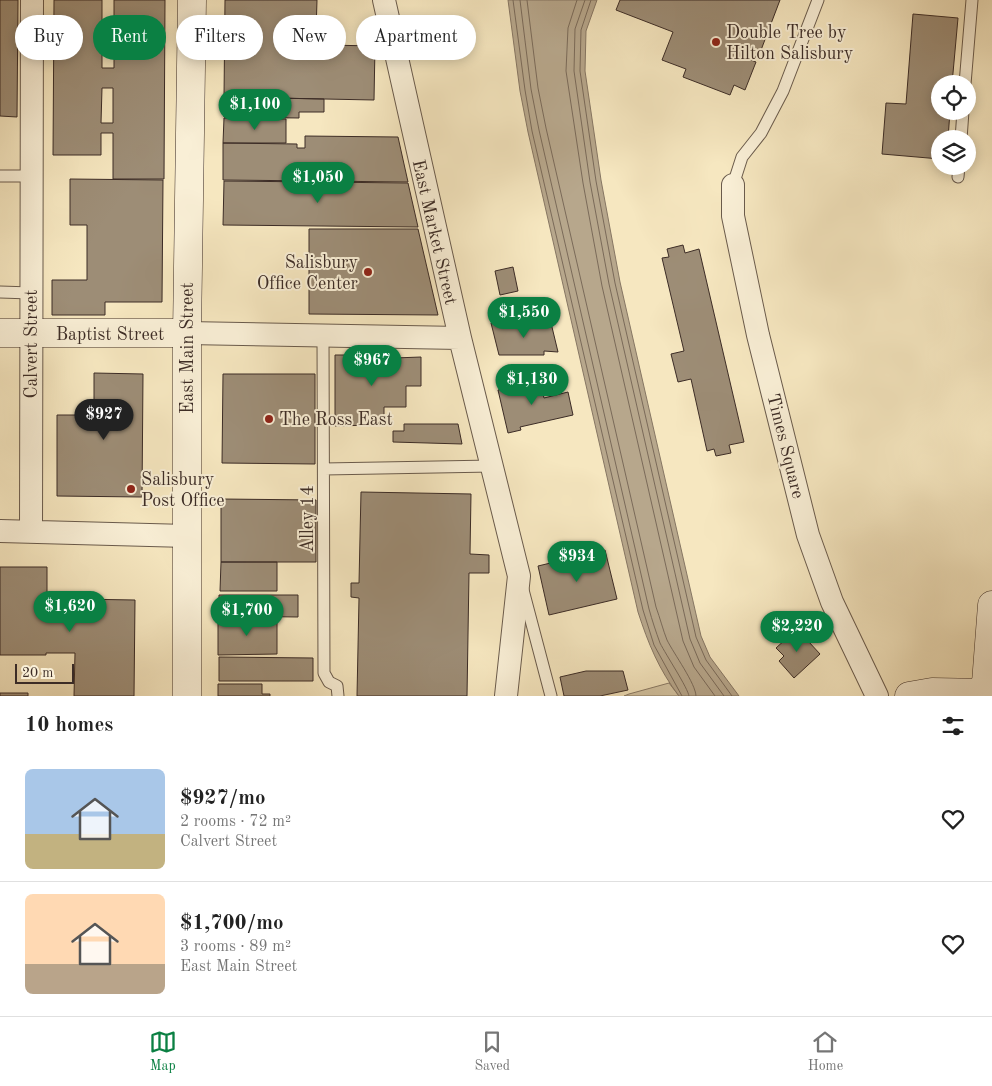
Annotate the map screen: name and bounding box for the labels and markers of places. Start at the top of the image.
place label: Double Tree by Hilton Salisbury [726,24,854,63]
marker: Double Tree by Hilton Salisbury [710,36,722,48]
pin: $1,100 [214,88,296,131]
pin: $1,050 [277,162,359,204]
place label: Salisbury Office Center [257,254,359,293]
marker: Salisbury Office Center [362,266,374,278]
pin: $1,550 [483,296,565,339]
pin: $967 [342,344,402,387]
pin: $1,130 [491,364,573,406]
pin: $927 [74,398,134,441]
place label: The Ross East [279,411,393,429]
marker: The Ross East [263,413,275,425]
place label: Salisbury Post Office [141,471,225,510]
marker: Salisbury Post Office [125,483,137,495]
pin: $934 [547,540,607,583]
pin: $1,620 [29,590,111,633]
pin: $1,700 [206,594,288,637]
pin: $2,220 [756,610,838,653]

